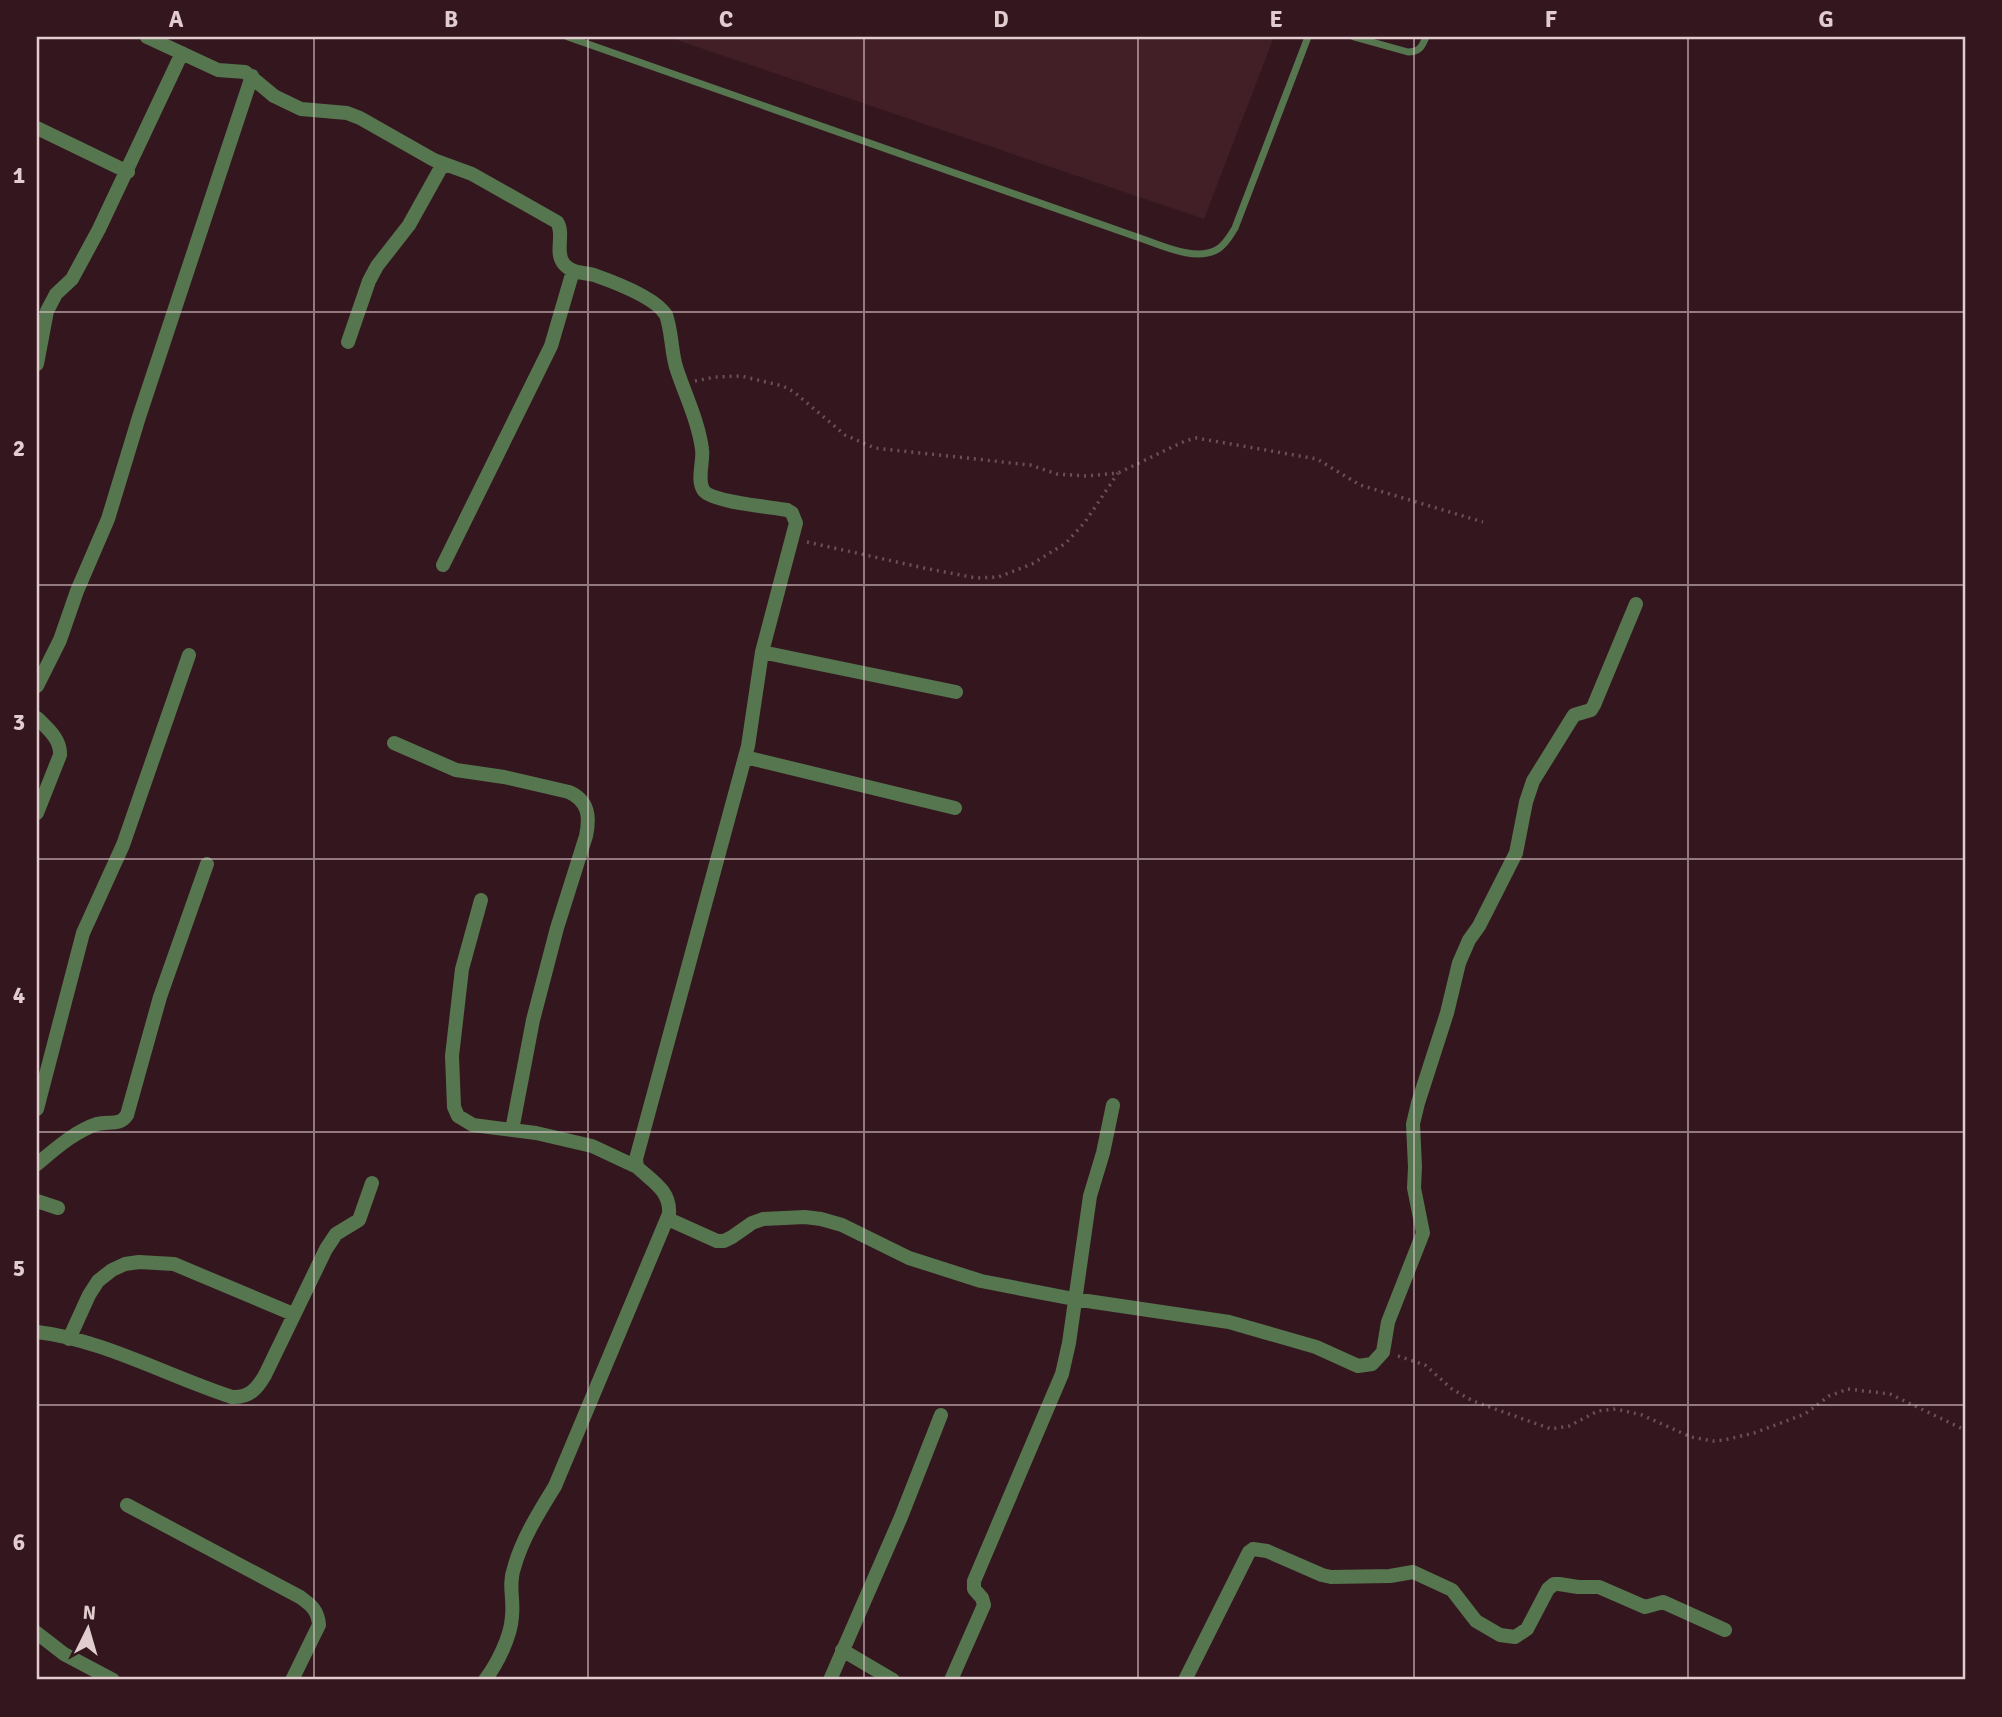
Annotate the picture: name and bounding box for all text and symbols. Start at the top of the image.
text: A [169,5,184,34]
text: B [444,5,458,34]
text: C [719,5,733,34]
text: D [993,5,1009,34]
text: E [1269,5,1283,34]
text: F [1545,5,1557,34]
text: G [1818,5,1834,34]
text: 1 [13,161,25,190]
text: 2 [13,434,25,463]
text: 3 [13,708,25,737]
text: 4 [13,981,25,1010]
text: 5 [13,1254,25,1283]
text: 6 [13,1528,25,1557]
north arrow [52,1594,122,1664]
text: N [82,1601,97,1626]

